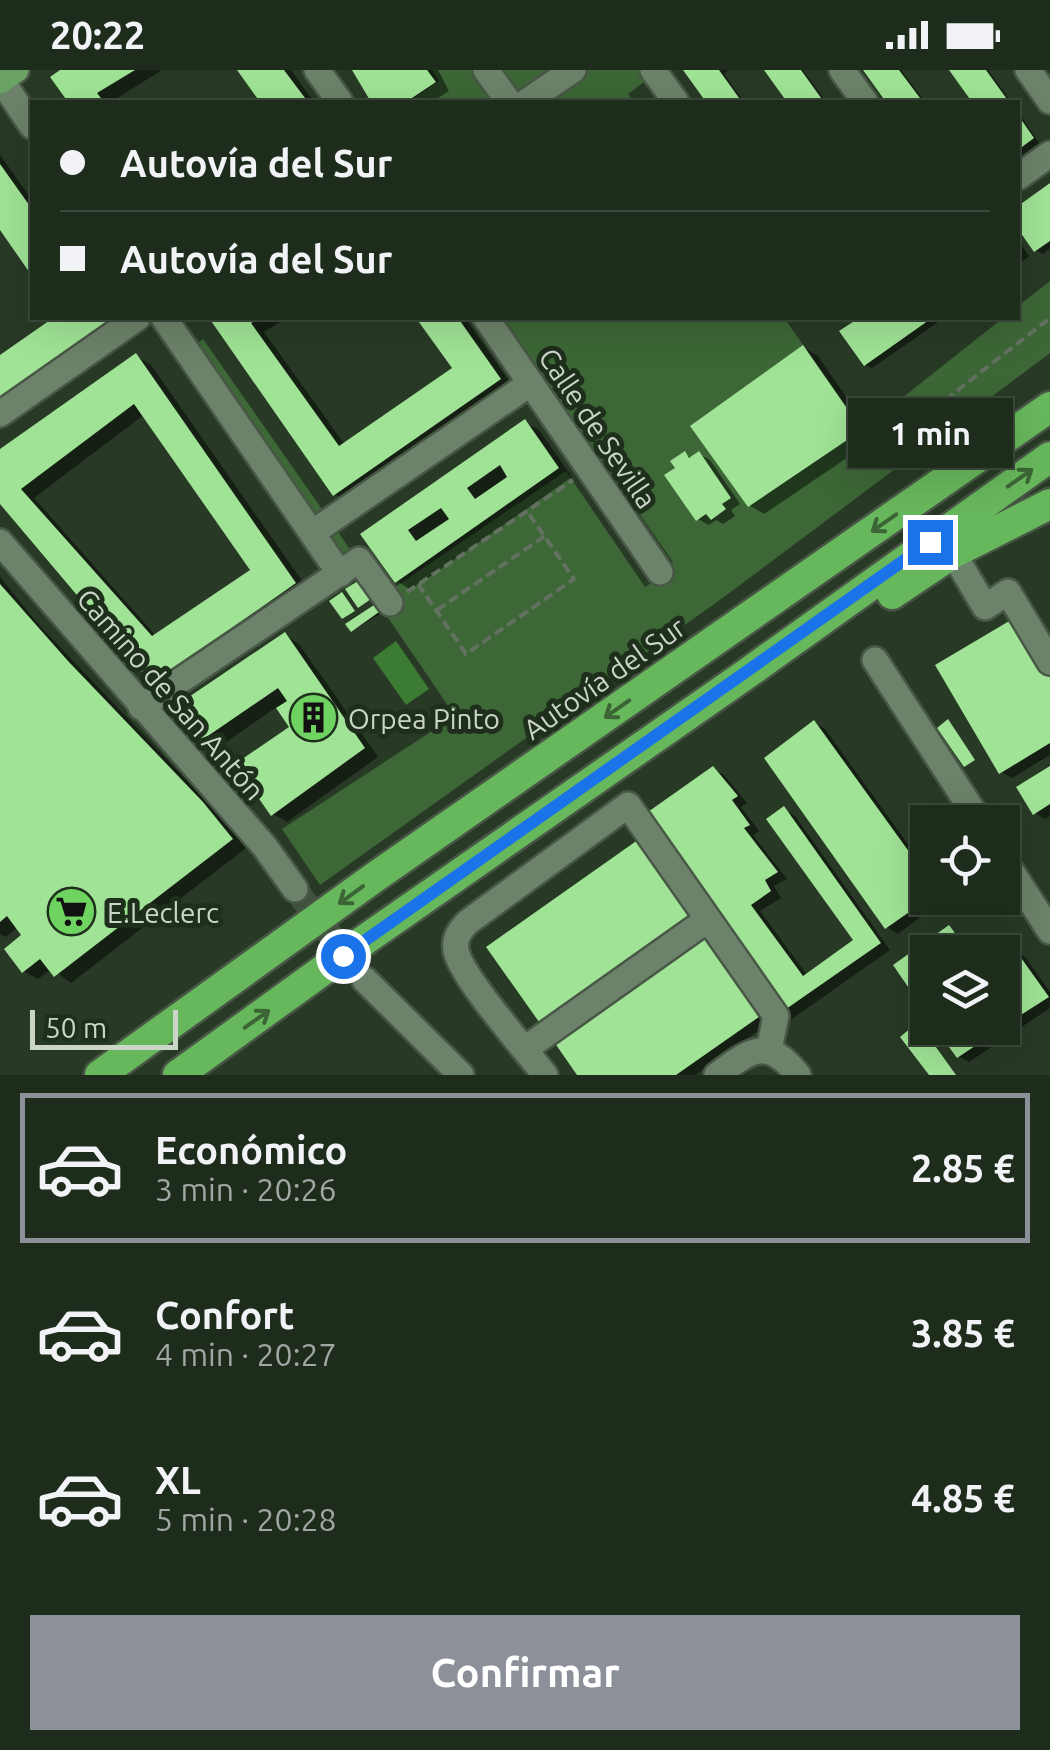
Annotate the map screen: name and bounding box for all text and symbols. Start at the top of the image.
text: 20:22 [50,14,145,56]
text: Autovía del Sur [120,142,392,184]
text: Autovía del Sur [120,238,392,280]
street label: Calle de Sevilla [533,342,663,514]
callout: 1 min [848,397,1012,467]
text: 1 min [890,415,971,451]
one-way arrow [1006,468,1034,489]
one-way arrow [871,512,898,533]
route end [908,520,953,565]
street label: Camino de San Antón [71,582,271,806]
street label: Autovía del Sur [517,611,691,745]
building icon: Orpea Pinto [287,692,339,744]
one-way arrow [604,698,632,719]
place label: Orpea Pinto [348,703,500,734]
map controls [910,805,1020,1045]
button: locate [910,805,1020,915]
one-way arrow [338,884,365,905]
supermarket icon: E.Leclerc [46,886,98,938]
place label: E.Leclerc [107,897,219,928]
route start [321,934,366,979]
button: layers [910,935,1020,1045]
scale bar [30,1005,178,1050]
one-way arrow [243,1009,270,1030]
text: 50 m [45,1012,107,1043]
icon: car [35,1123,125,1213]
text: Económico [155,1129,347,1171]
text: 2.85 € [911,1147,1015,1189]
text: 3 min · 20:26 [155,1171,337,1207]
icon: car [35,1288,125,1378]
text: Confort [155,1294,294,1336]
text: 3.85 € [911,1312,1015,1354]
text: 4 min · 20:27 [155,1336,337,1372]
icon: car [35,1453,125,1543]
text: XL [155,1459,201,1501]
text: 4.85 € [911,1477,1015,1519]
text: 5 min · 20:28 [155,1501,337,1537]
button: Confirmar [30,1615,1020,1730]

